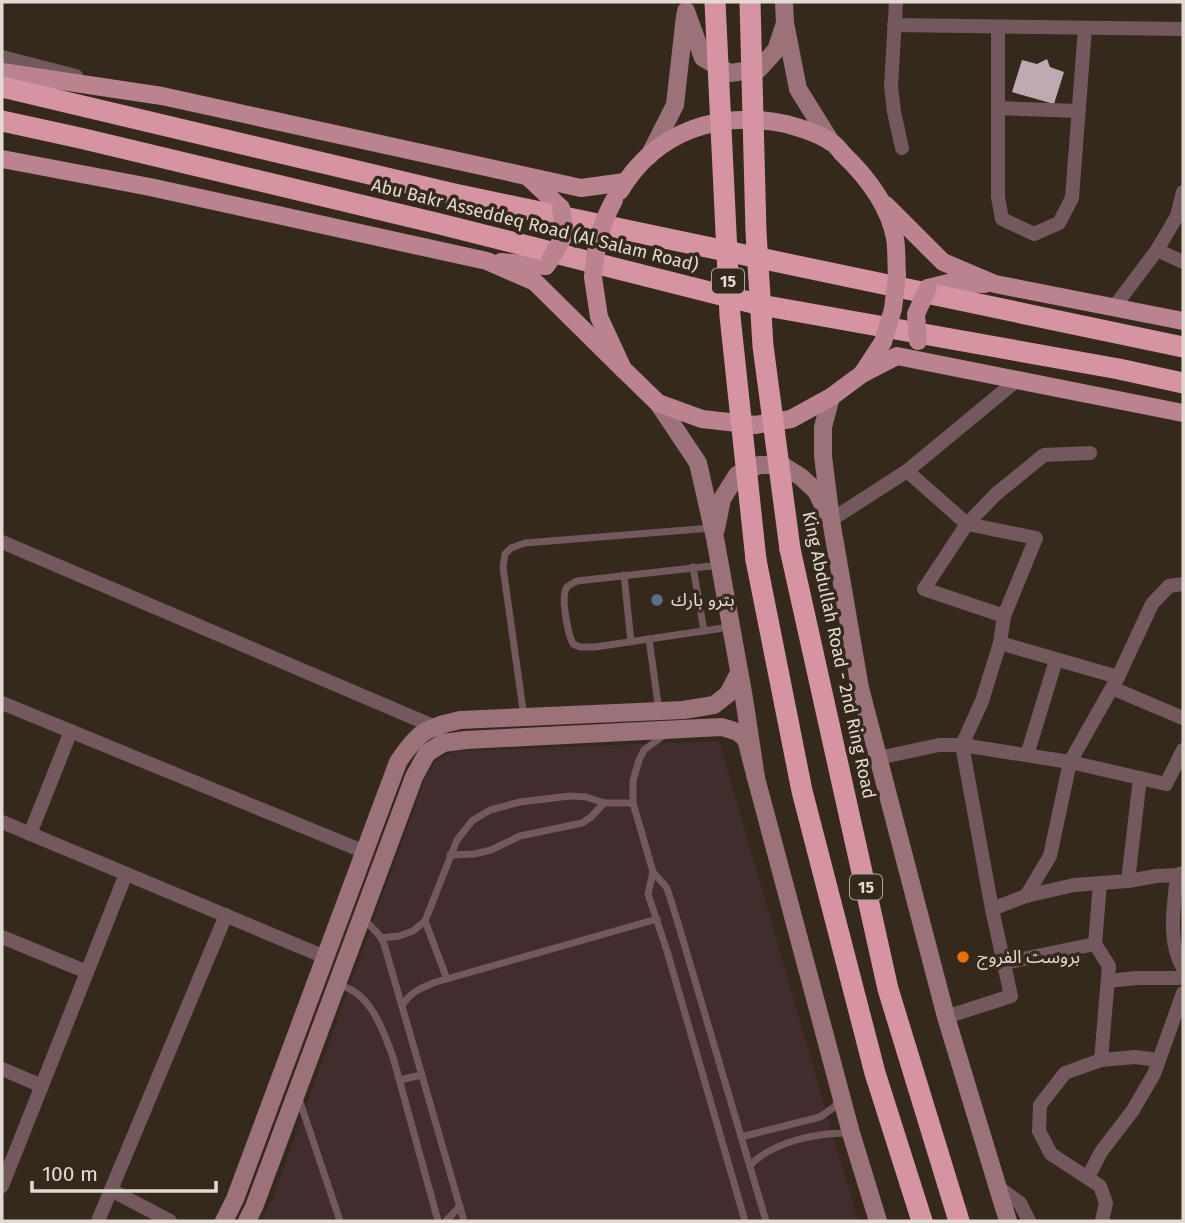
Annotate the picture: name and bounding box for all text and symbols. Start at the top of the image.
street label: Abu Bakr Asseddeq Road (Al Salam Road) [369,174,701,276]
road number: 15 [712,268,744,294]
street label: King Abdullah Road - 2nd Ring Road [798,509,880,801]
place label: بترو بارك [671,589,735,611]
marker: بترو بارك [649,592,665,608]
road number: 15 [850,874,882,900]
place label: بروست الفروج [977,946,1080,970]
marker: بروست الفروج [955,949,971,965]
scale bar [32,1150,215,1194]
text: 100 m [42,1161,98,1187]

